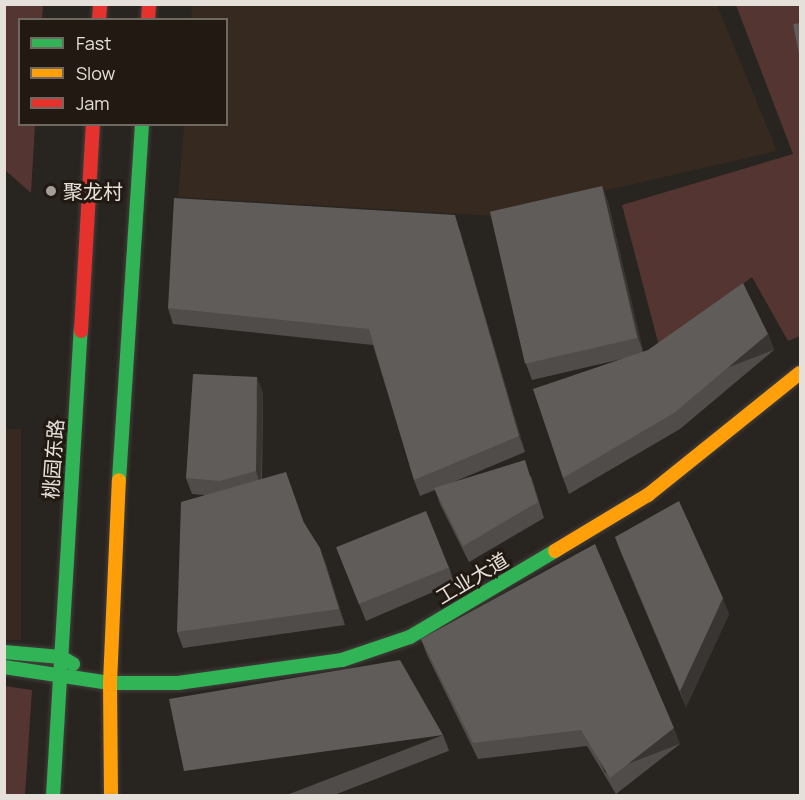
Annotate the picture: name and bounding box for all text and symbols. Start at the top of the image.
legend [18,18,228,126]
text: Fast [76,31,111,55]
text: Slow [76,61,115,85]
text: Jam [76,91,110,115]
place label: 聚龙村 [63,179,123,203]
marker: 聚龙村 [44,184,58,198]
street label: 桃园东路 [38,418,68,500]
street label: 工业大道 [432,547,512,609]

